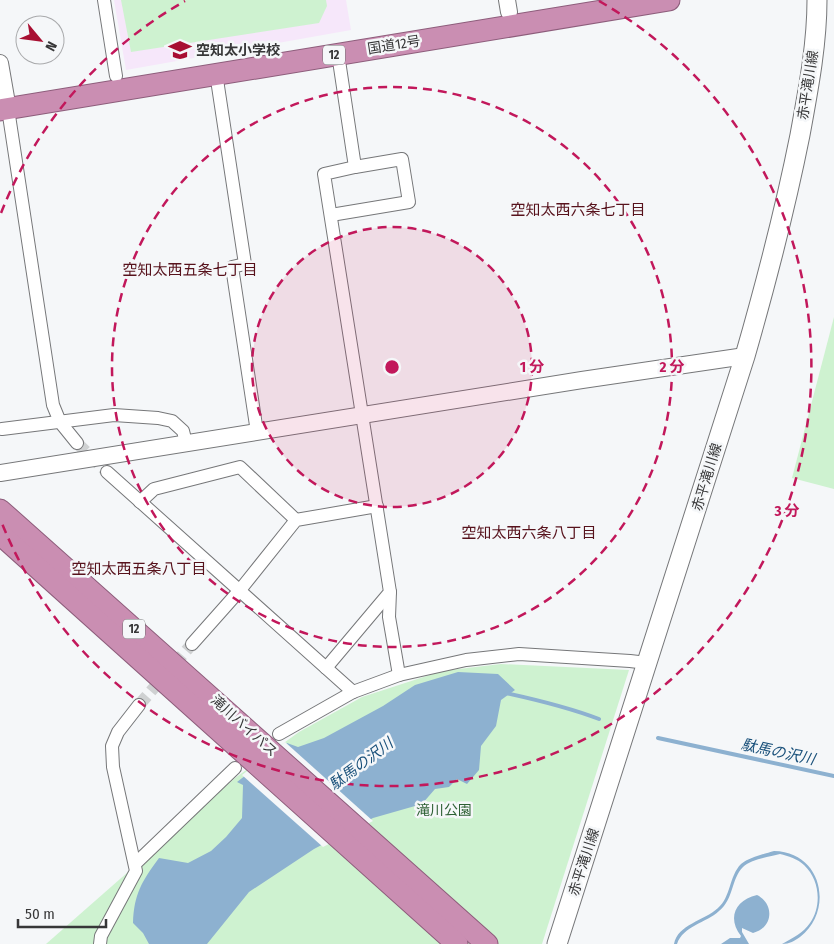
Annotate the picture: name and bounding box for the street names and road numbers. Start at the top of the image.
street label: 国道12号 [366,32,422,58]
road number: 12 [323,46,345,64]
street label: 赤平滝川線 [794,49,822,121]
street label: 赤平滝川線 [689,441,725,513]
road number: 12 [123,620,145,638]
street label: 滝川バイパス [207,692,281,760]
street label: 赤平滝川線 [565,826,603,898]

